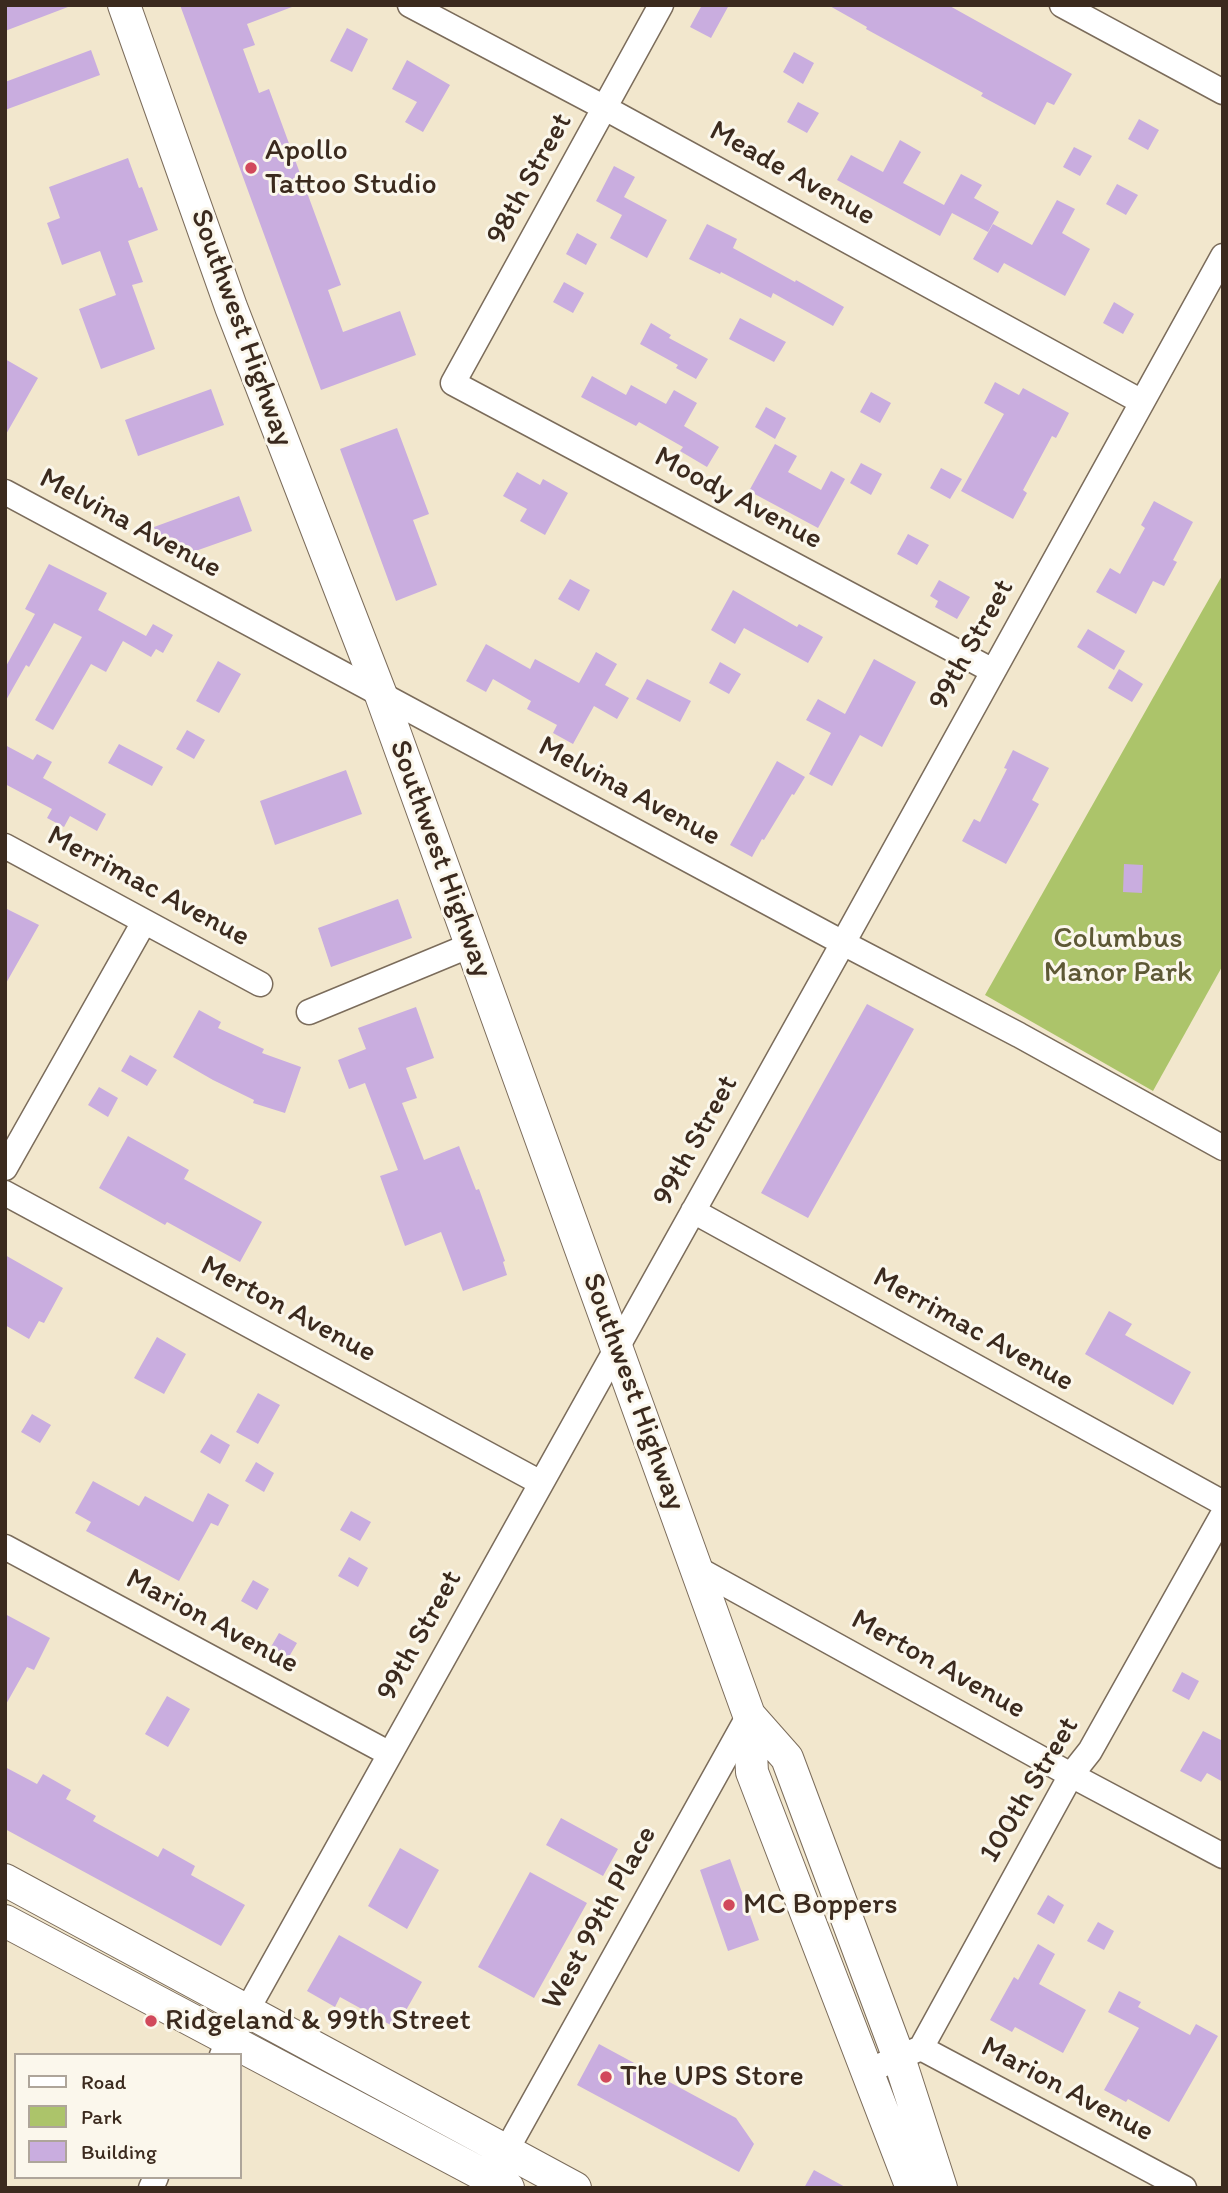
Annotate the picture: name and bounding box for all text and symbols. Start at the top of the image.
street label: 98th Street [479,107,581,251]
street label: Meade Avenue [703,114,881,234]
place label: Apollo Tattoo Studio [265,133,437,204]
marker: Apollo Tattoo Studio [243,160,259,176]
street label: Southwest Highway [181,204,301,452]
street label: Moody Avenue [648,440,828,558]
street label: Melvina Avenue [33,461,227,587]
street label: 99th Street [921,573,1023,717]
street label: Melvina Avenue [532,729,726,855]
street label: Southwest Highway [380,735,500,983]
street label: Merrimac Avenue [41,818,255,956]
park label: Columbus Manor Park [1044,921,1192,992]
street label: 99th Street [645,1069,747,1213]
street label: Merton Avenue [194,1249,382,1371]
street label: Merrimac Avenue [866,1260,1080,1400]
street label: Southwest Highway [573,1268,693,1516]
street label: Marion Avenue [119,1561,305,1683]
street label: 99th Street [369,1564,471,1708]
street label: Merton Avenue [845,1602,1031,1728]
street label: 100th Street [972,1711,1088,1869]
street label: West 99th Place [535,1820,665,2016]
place label: MC Boppers [743,1887,898,1923]
marker: MC Boppers [721,1897,737,1913]
place label: Ridgeland & 99th Street [165,2003,471,2039]
marker: Ridgeland & 99th Street [143,2013,159,2029]
street label: Marion Avenue [974,2029,1160,2151]
legend [14,2053,242,2179]
place label: The UPS Store [620,2059,804,2095]
text: Road [81,2069,126,2094]
marker: The UPS Store [598,2069,614,2085]
text: Park [81,2104,122,2129]
text: Building [81,2139,157,2164]

